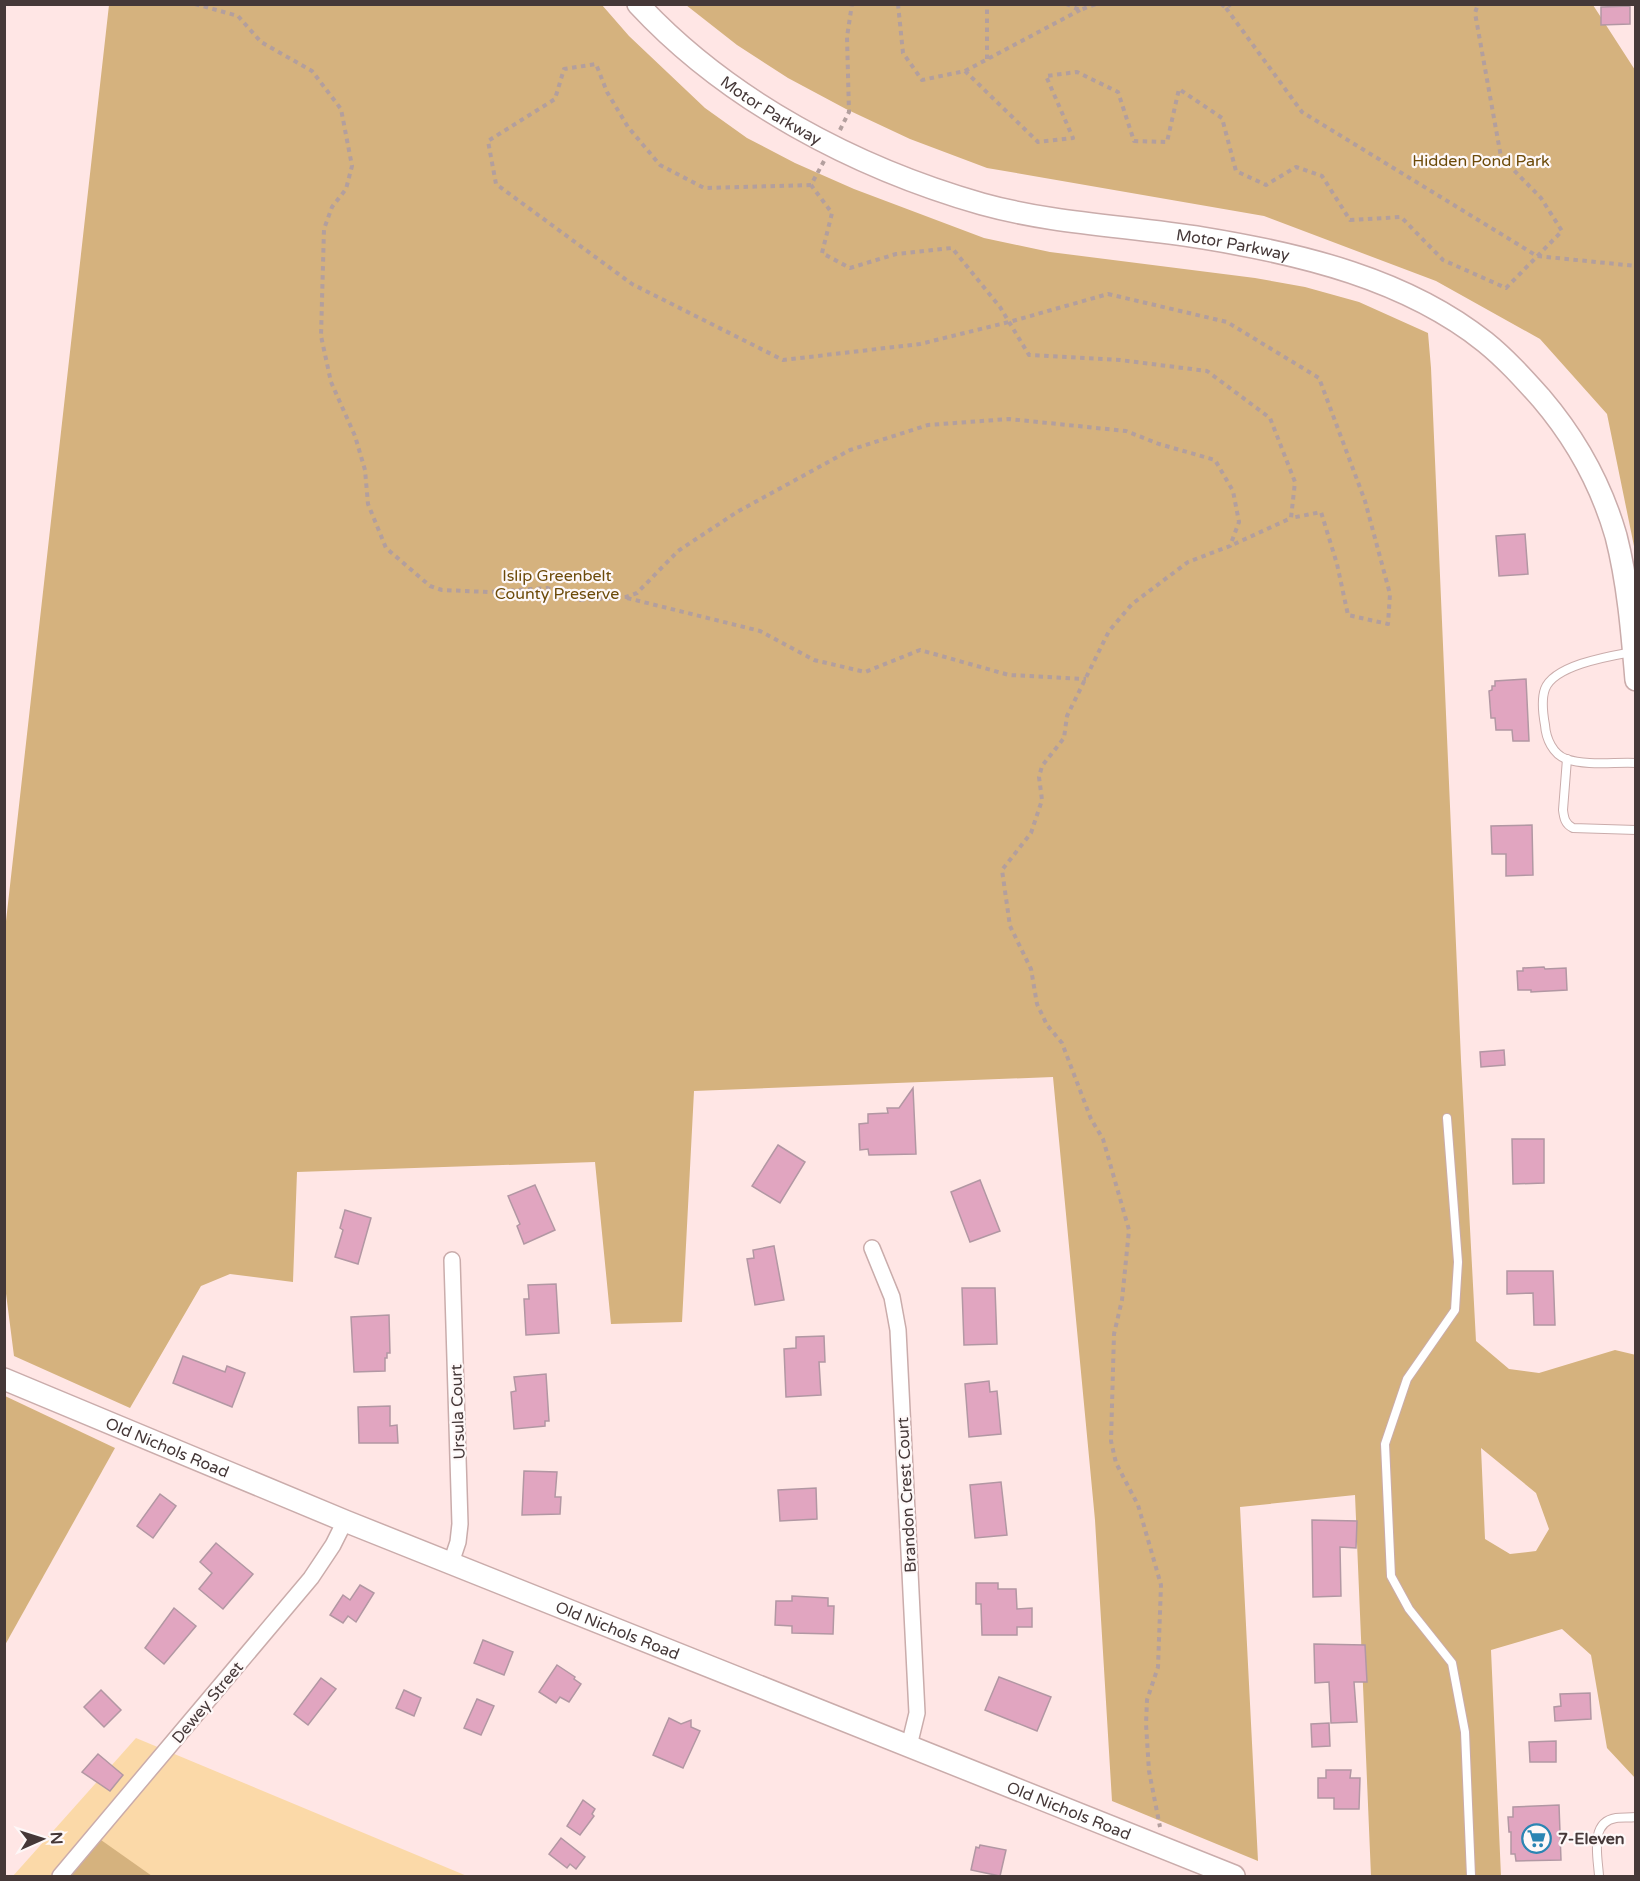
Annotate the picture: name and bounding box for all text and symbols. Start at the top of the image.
street label: Motor Parkway [716,72,825,150]
park label: Hidden Pond Park [1412,151,1550,171]
street label: Motor Parkway [1175,225,1292,266]
park label: Islip Greenbelt County Preserve [495,566,619,604]
street label: Ursula Court [446,1364,470,1460]
street label: Old Nichols Road [102,1413,232,1483]
street label: Brandon Crest Court [893,1417,921,1573]
street label: Old Nichols Road [552,1597,682,1665]
street label: Dewey Street [168,1658,248,1748]
street label: Old Nichols Road [1004,1777,1134,1845]
north arrow [12,1809,72,1869]
supermarket icon: 7-Eleven [1521,1822,1553,1854]
place label: 7-Eleven [1558,1829,1625,1849]
text: N [46,1831,66,1845]

